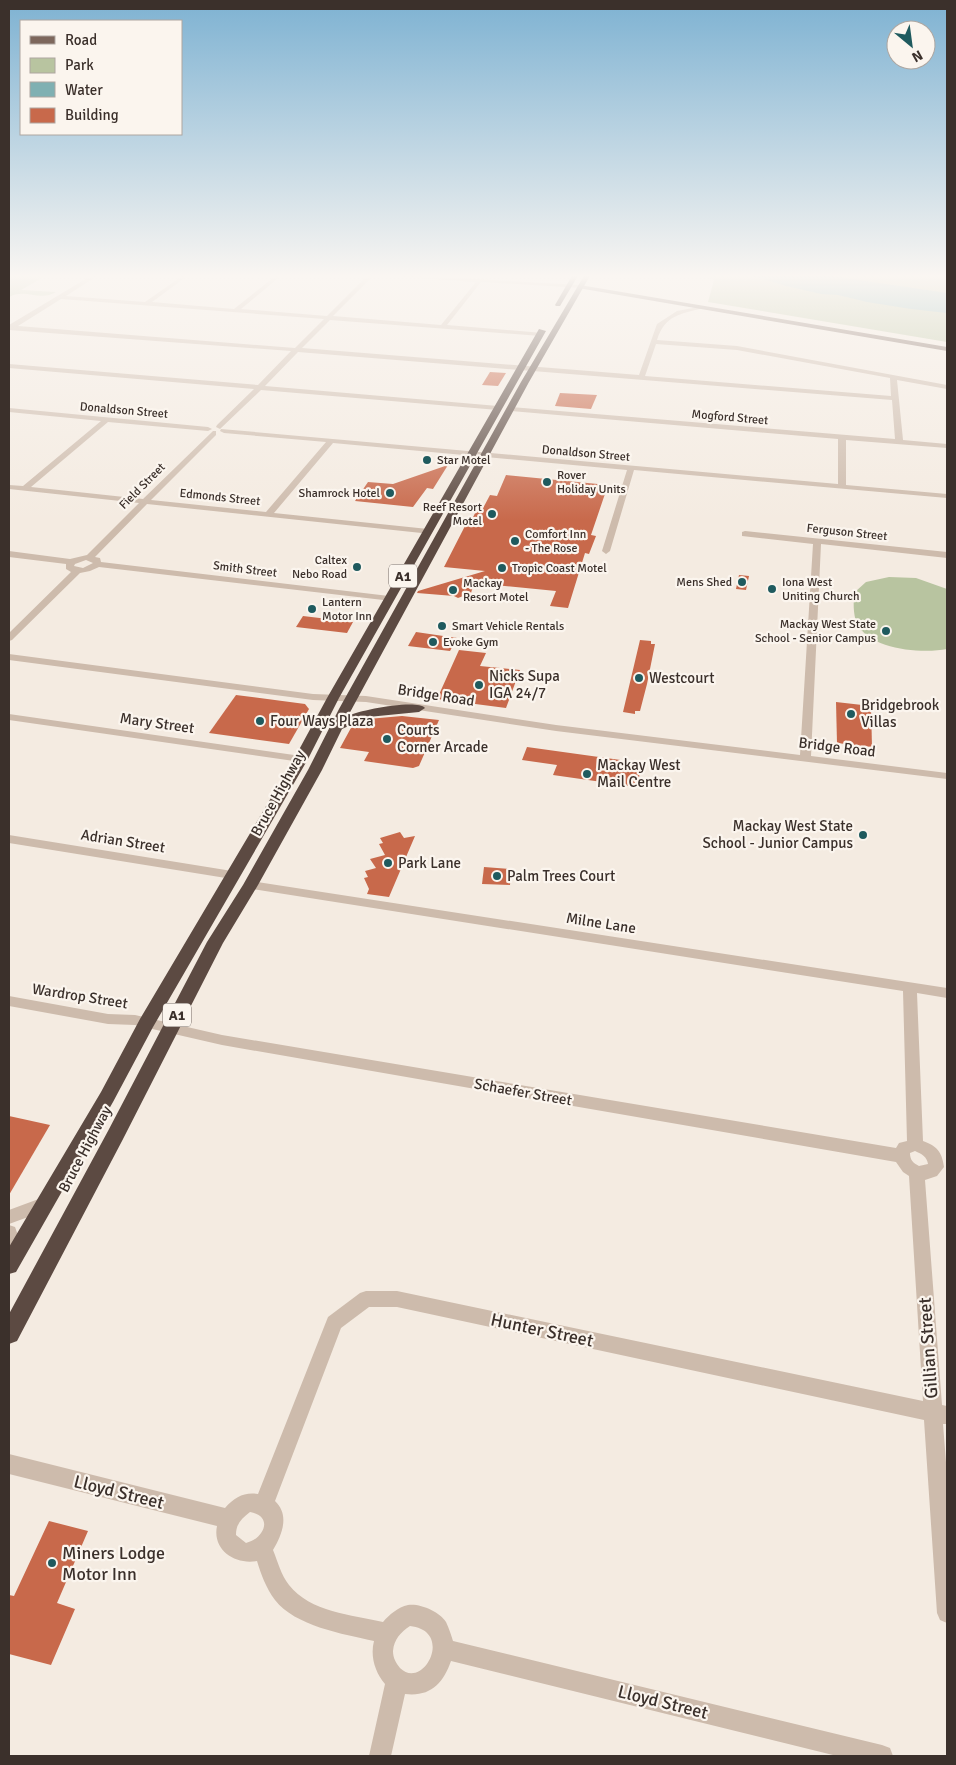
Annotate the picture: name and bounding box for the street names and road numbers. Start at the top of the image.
street label: Donaldson Street [79,399,169,422]
street label: Mogford Street [691,407,769,428]
street label: Donaldson Street [541,442,631,465]
street label: Field Street [116,460,169,513]
street label: Edmonds Street [179,486,261,509]
street label: Ferguson Street [806,521,888,544]
street label: Smith Street [212,558,278,581]
road number: A1 [389,564,417,588]
street label: Bridge Road [396,680,476,710]
street label: Mary Street [119,709,195,737]
street label: Bridge Road [797,733,877,761]
street label: Bruce Highway [247,747,309,839]
street label: Adrian Street [80,825,166,857]
street label: Milne Lane [565,909,637,937]
street label: Wardrop Street [31,980,129,1012]
road number: A1 [163,1004,191,1026]
street label: Schaefer Street [473,1075,573,1109]
street label: Bruce Highway [55,1103,115,1195]
street label: Gillian Street [913,1297,943,1399]
street label: Hunter Street [489,1308,595,1352]
street label: Lloyd Street [72,1470,166,1514]
street label: Lloyd Street [616,1680,710,1724]

